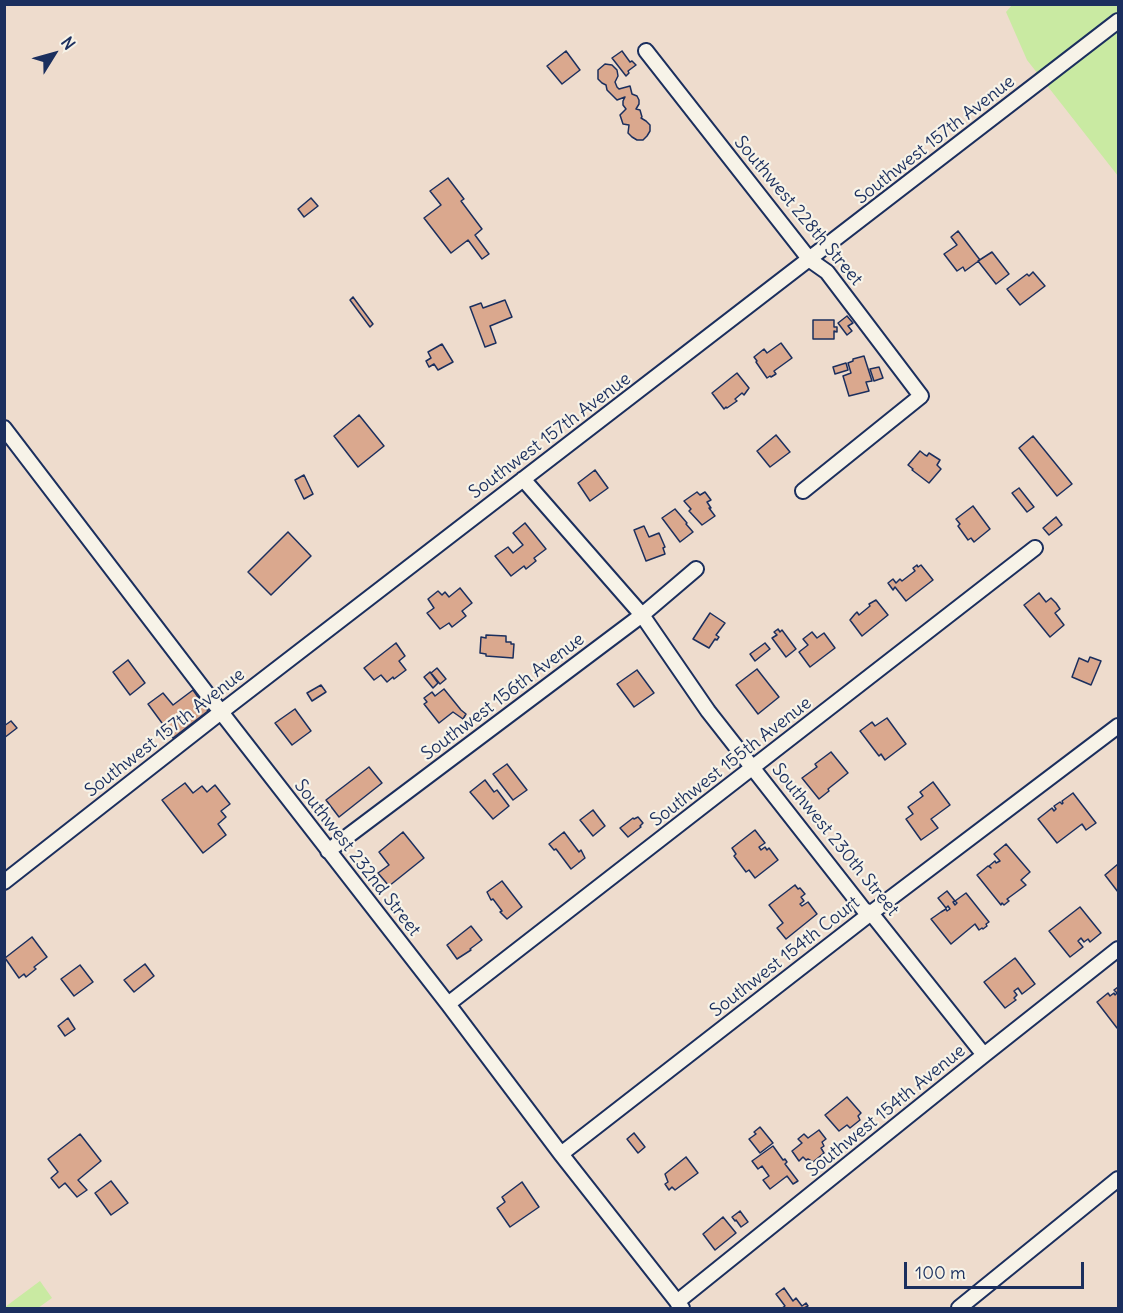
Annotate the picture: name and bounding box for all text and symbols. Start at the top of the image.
north arrow [24,24,84,84]
text: N [57,33,80,54]
street label: Southwest 157th Avenue [851,71,1019,209]
street label: Southwest 228th Street [729,132,867,290]
street label: Southwest 157th Avenue [465,368,635,504]
street label: Southwest 156th Avenue [417,629,589,765]
street label: Southwest 157th Avenue [81,664,249,802]
street label: Southwest 155th Avenue [646,692,816,832]
street label: Southwest 230th Street [767,759,903,921]
street label: Southwest 232nd Street [289,775,425,941]
street label: Southwest 154th Court [706,892,864,1022]
street label: Southwest 154th Avenue [802,1040,970,1182]
scale bar [907,1250,1087,1288]
text: 100 m [915,1261,966,1284]

